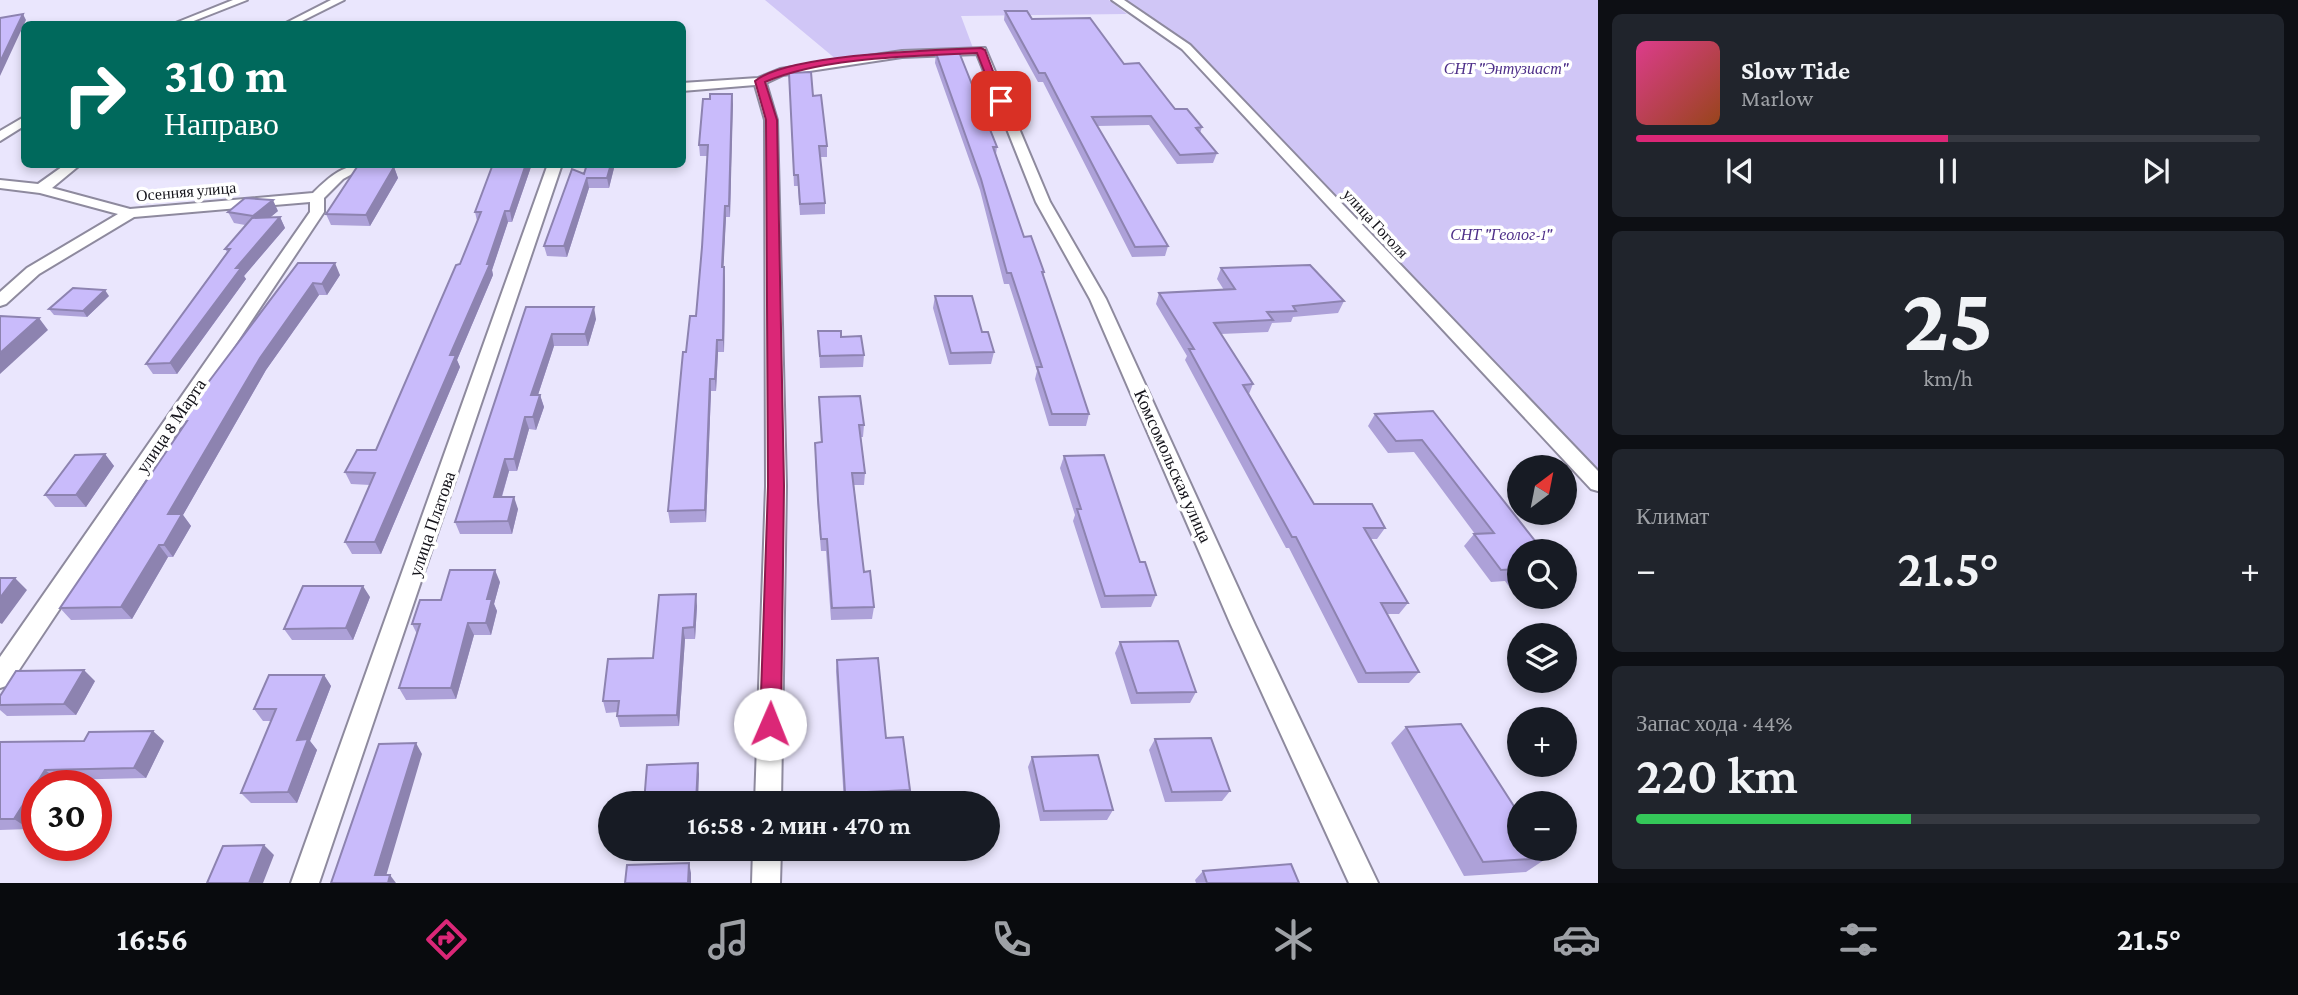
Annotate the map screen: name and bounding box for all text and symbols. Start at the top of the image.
text: 310 m [164,48,287,103]
icon: right [49,49,140,140]
text: Slow Tide [1741,56,1850,85]
park label: СНТ "Энтузиаст" [1444,60,1570,78]
pin [971,71,1031,131]
icon: arrive [982,82,1020,120]
text: Marlow [1741,85,1813,111]
text: Направо [164,106,279,142]
icon: previous [1721,152,1759,190]
icon: pause [1929,152,1967,190]
icon: next [2137,152,2175,190]
street label: Осенняя улица [135,179,237,205]
street label: улица Гоголя [1339,185,1412,262]
park label: СНТ "Геолог-1" [1450,226,1553,243]
text: 25 [1903,268,1994,370]
text: km/h [1923,365,1973,391]
street label: улица 8 Марта [132,375,210,477]
street label: Комсомольская улица [1130,386,1216,546]
north arrow [1507,455,1577,525]
map controls [1507,455,1577,861]
street label: улица Платова [405,469,459,579]
text: Климат [1636,503,1709,529]
button: search [1507,539,1577,609]
text: 21.5° [1897,539,1999,597]
text: − [1636,548,1656,590]
text: + [2240,548,2260,590]
button: layers [1507,623,1577,693]
position arrow [733,687,807,761]
button: + [1507,707,1577,777]
text: Запас хода · 44% [1636,710,1792,736]
text: 220 km [1636,746,1798,804]
speed limit sign: 30 [21,770,112,861]
button: − [1507,791,1577,861]
text: 16:58 · 2 мин · 470 m [687,811,911,840]
icon: directions [422,915,471,964]
icon: music [704,915,753,964]
icon: phone [987,915,1036,964]
icon: climate [1269,915,1318,964]
icon: car [1552,915,1601,964]
icon: filters [1834,915,1883,964]
text: 16:56 [117,921,188,957]
text: 21.5° [2117,921,2181,957]

